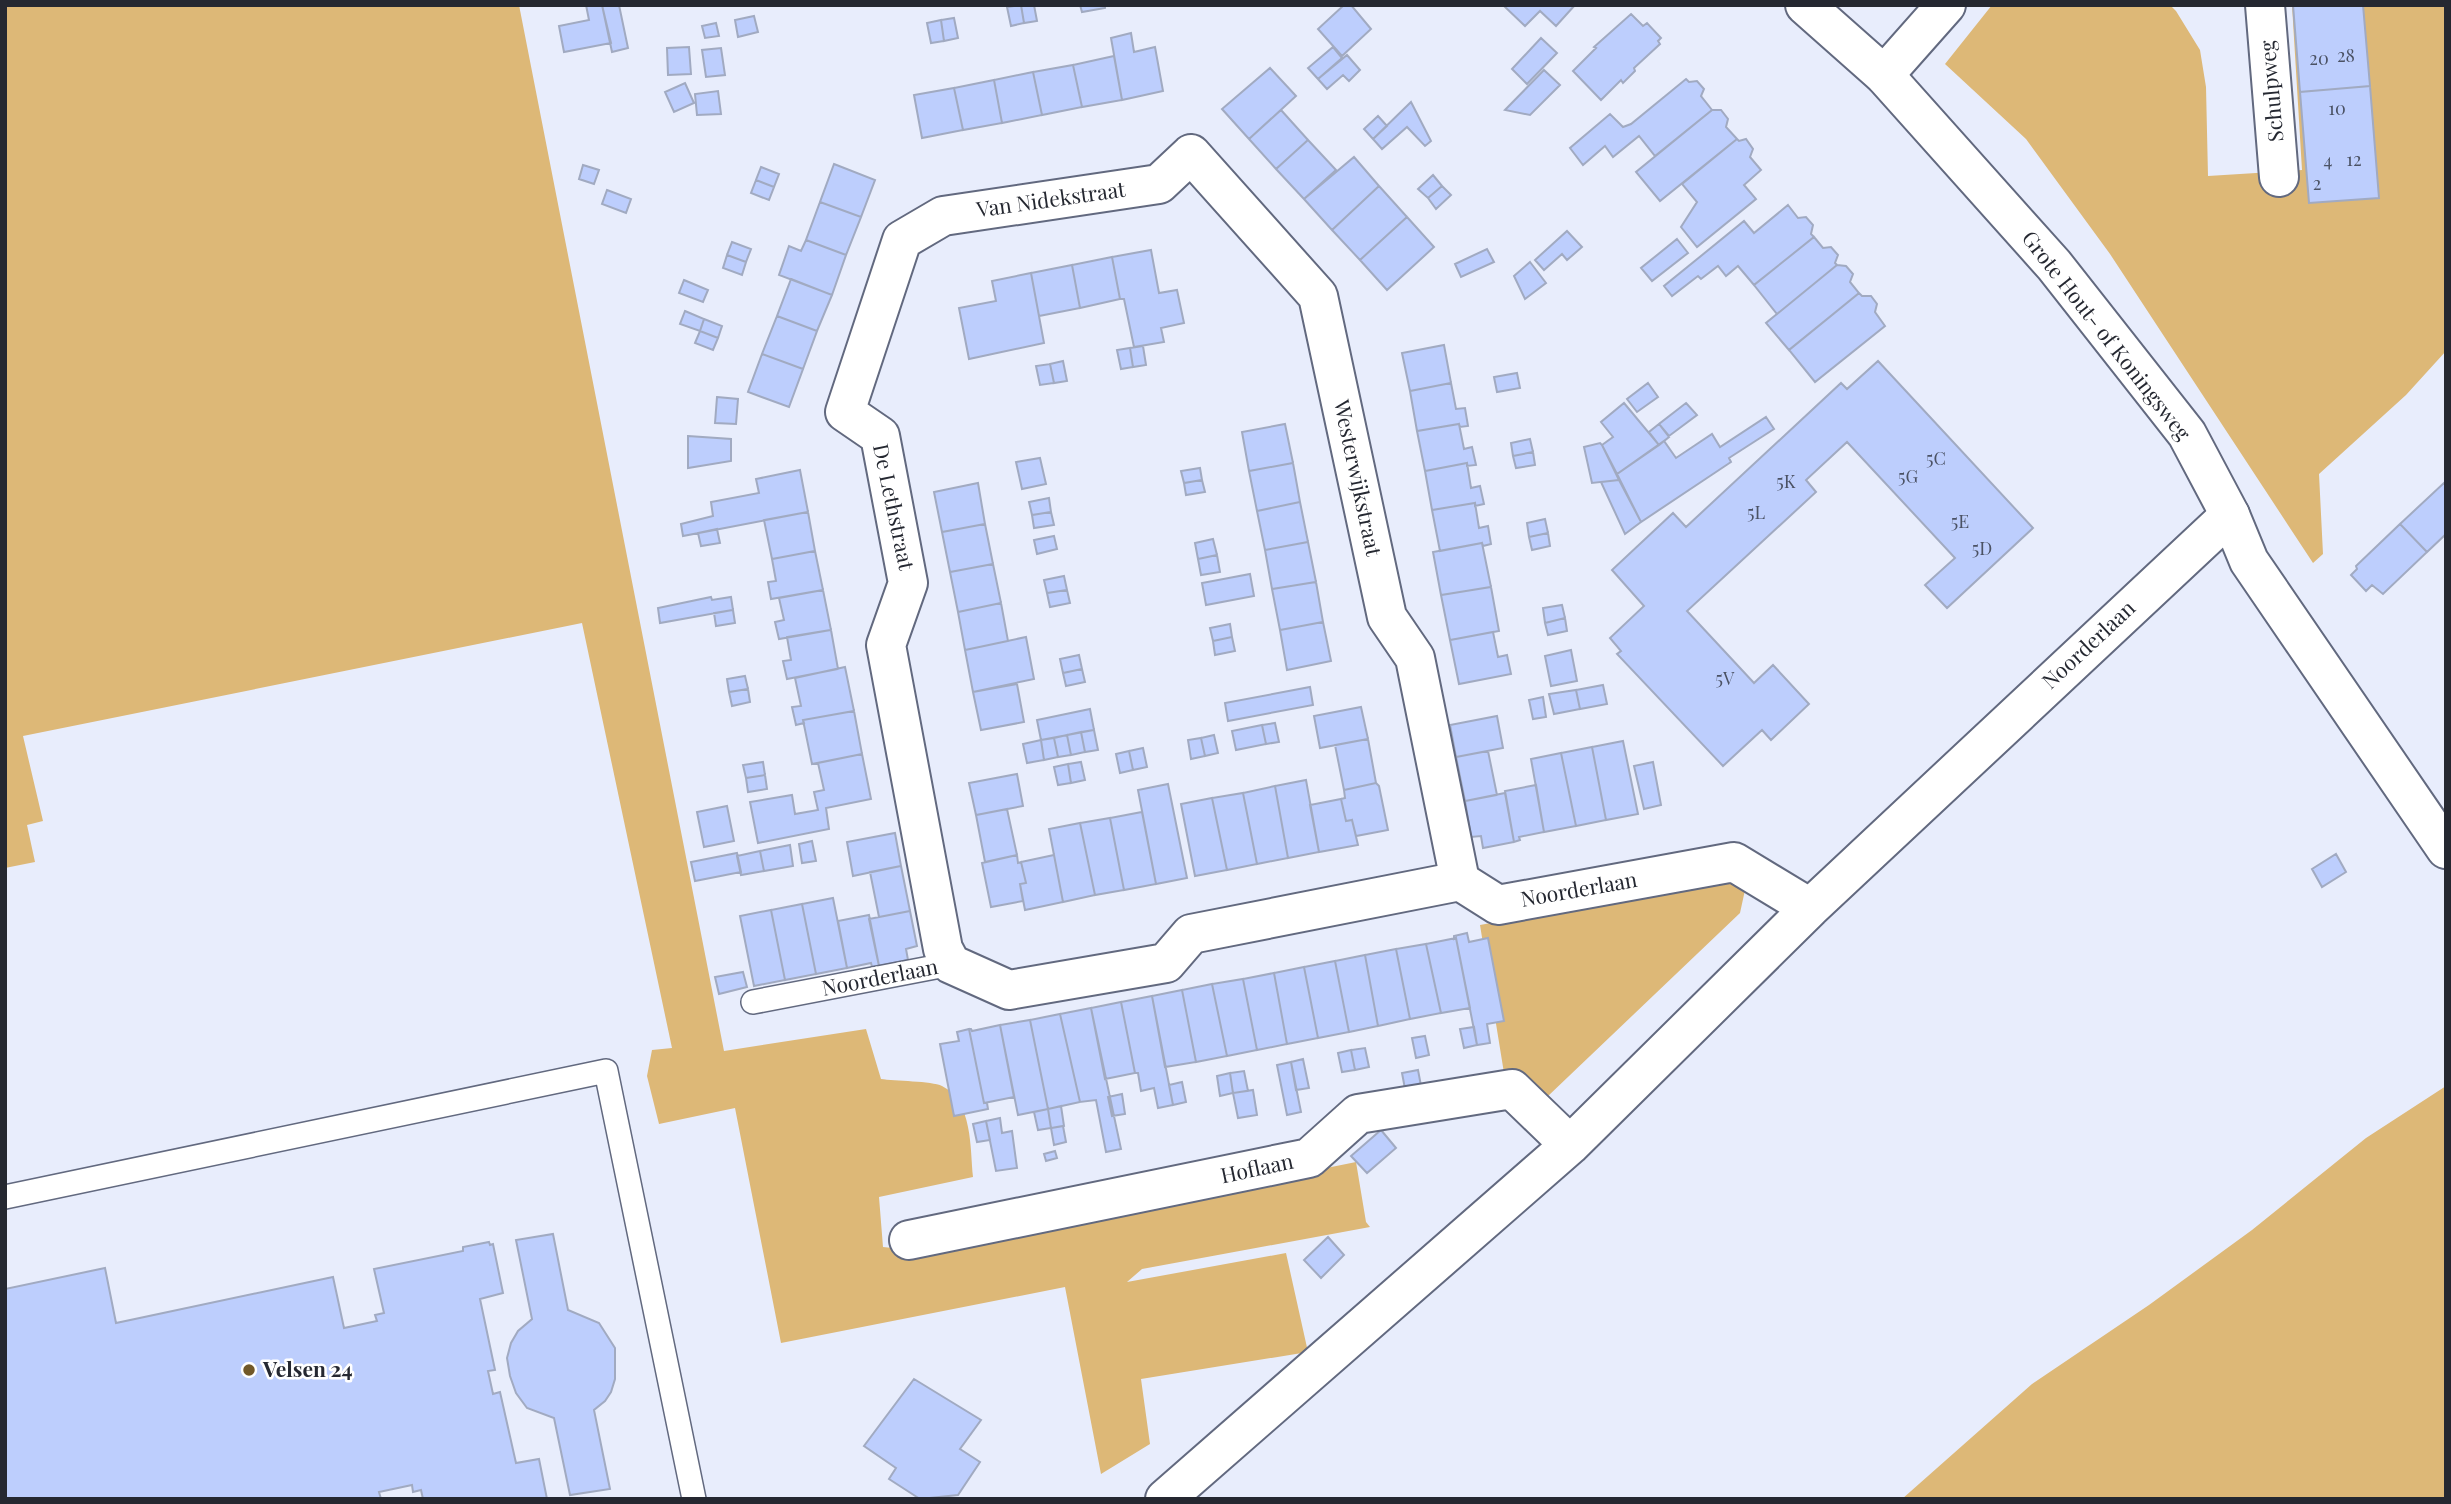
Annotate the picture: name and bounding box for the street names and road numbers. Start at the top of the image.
street label: Schulpweg [2252,39,2288,143]
street label: Van Nidekstraat [974,174,1127,222]
street label: Grote Hout- of Koningsweg [2017,224,2198,445]
street label: Westerwijkstraat [1329,396,1389,559]
street label: De Lethstraat [868,441,922,573]
street label: Noorderlaan [2035,593,2141,694]
street label: Noorderlaan [1518,864,1639,912]
street label: Noorderlaan [819,951,940,1001]
street label: Hoflaan [1218,1146,1296,1188]

